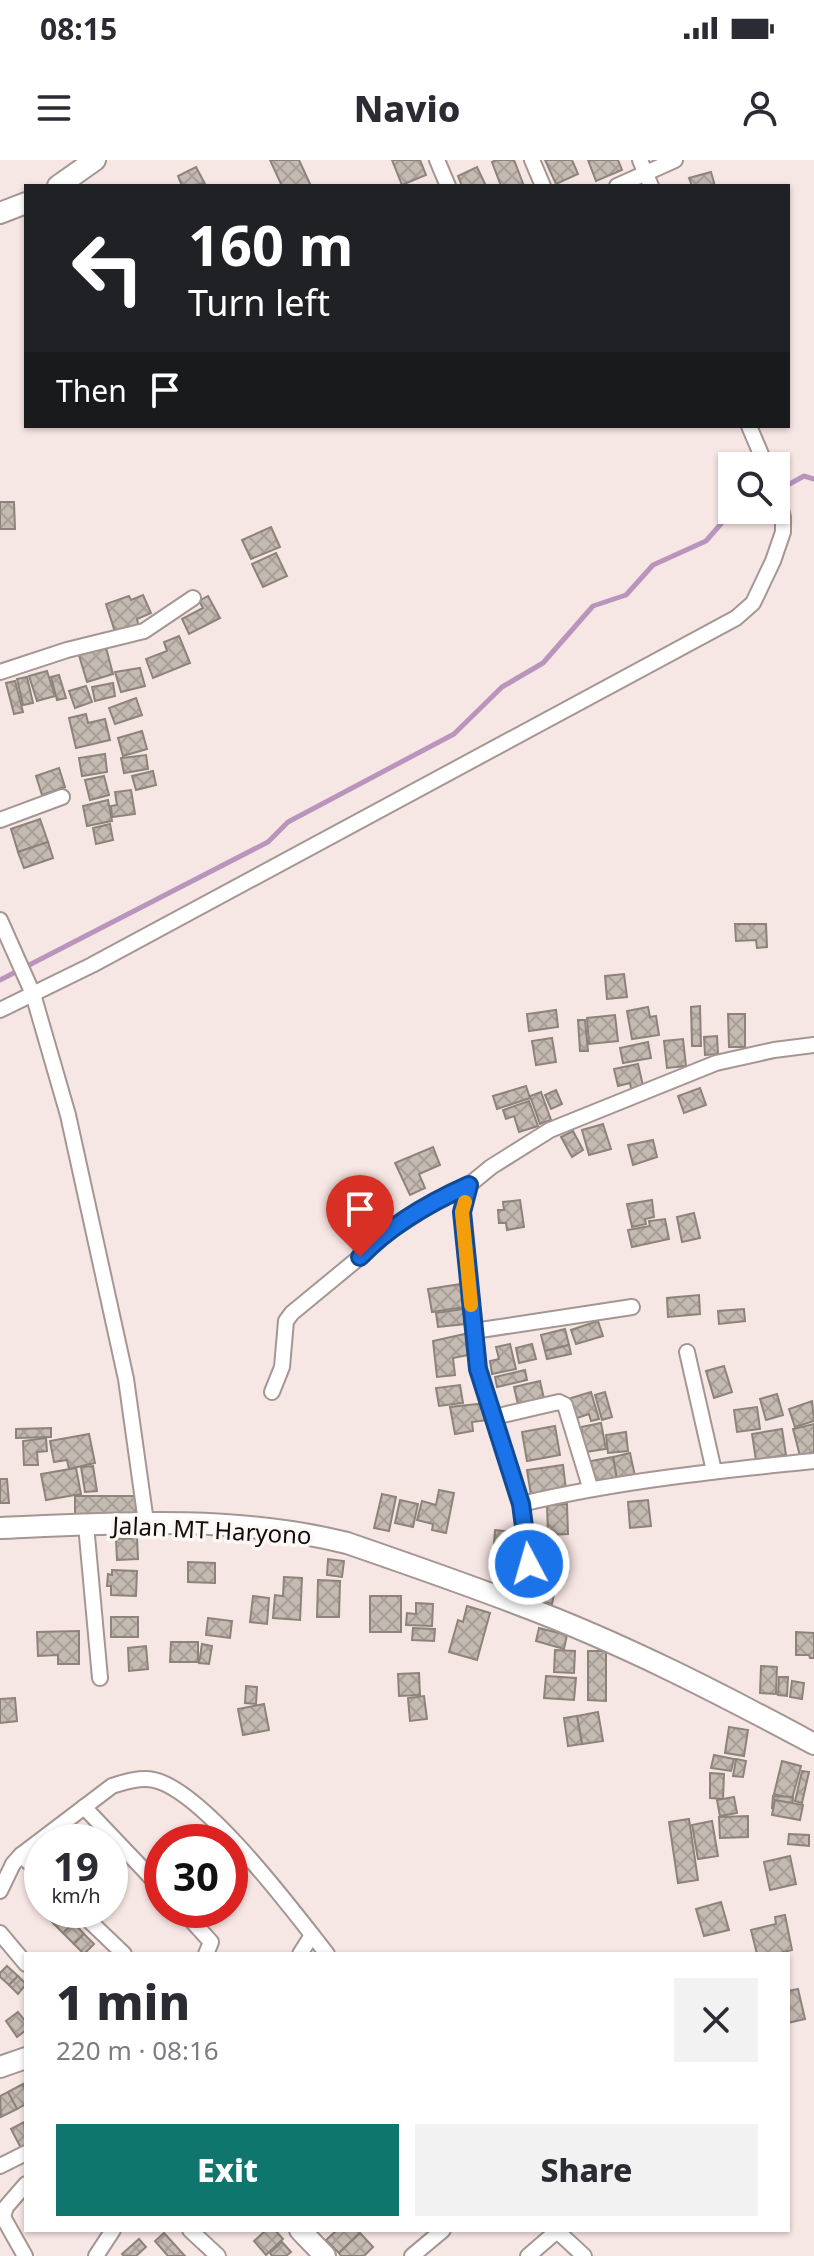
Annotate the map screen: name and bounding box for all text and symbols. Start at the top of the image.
text: 08:15 [40,8,117,49]
text: Navio [354,84,460,133]
icon: menu [32,86,76,130]
icon: person [738,86,782,130]
text: 160 m [188,206,353,282]
icon: left [56,216,160,320]
text: Turn left [188,278,330,327]
icon: arrive [143,368,187,412]
text: Then [56,370,127,411]
map controls [718,452,790,524]
button: search [718,452,790,524]
pin [326,1175,394,1257]
icon: arrive [338,1187,382,1231]
street label: Jalan MT Haryono [110,1508,312,1551]
position arrow [487,1522,571,1606]
speed limit sign: 30 [144,1824,248,1928]
text: 19 [53,1838,99,1893]
text: km/h [51,1882,101,1909]
text: 1 min [56,1969,190,2034]
button: close [674,1978,758,2062]
text: 220 m · 08:16 [56,2032,219,2068]
button: Exit [56,2124,399,2216]
button: Share [415,2124,758,2216]

